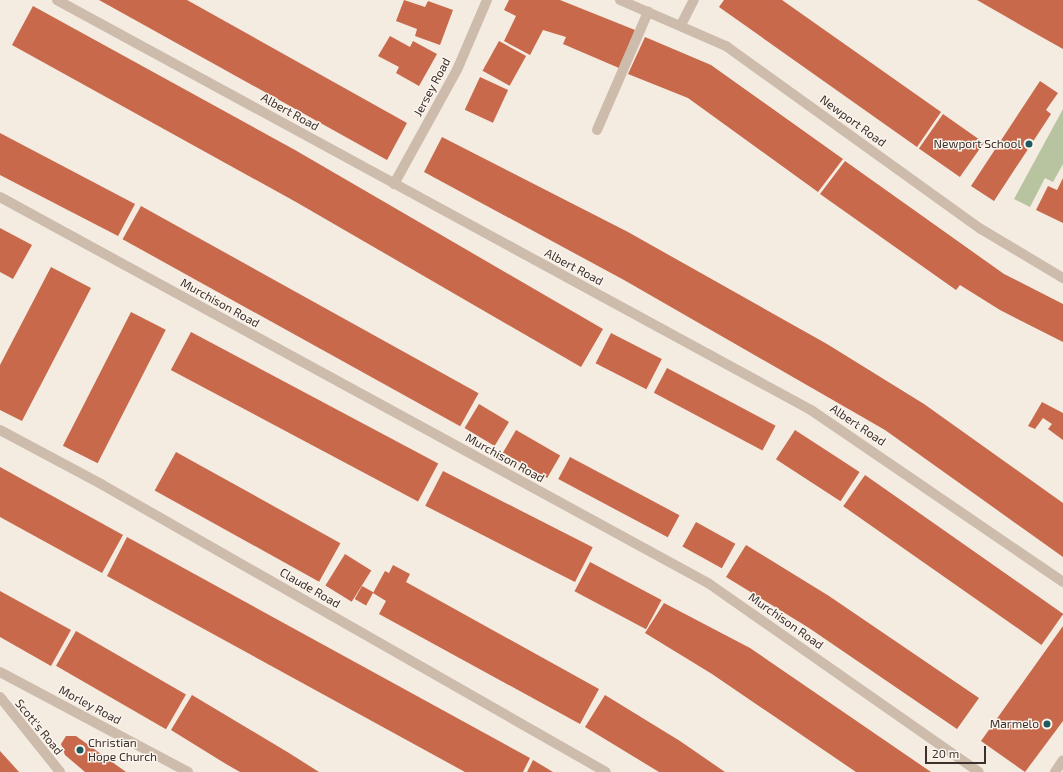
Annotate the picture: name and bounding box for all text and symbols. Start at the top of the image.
street label: Jersey Road [411,55,453,119]
street label: Albert Road [259,90,321,134]
street label: Newport Road [817,92,889,150]
place label: Newport School [934,137,1021,151]
marker: Newport School [1024,139,1034,149]
street label: Albert Road [542,246,606,288]
street label: Murchison Road [178,275,262,331]
street label: Albert Road [827,401,889,449]
street label: Murchison Road [463,430,547,486]
street label: Claude Road [277,565,343,611]
street label: Murchison Road [746,590,826,652]
street label: Morley Road [56,682,124,728]
street label: Scott's Road [12,696,66,758]
place label: Marmelo [990,717,1039,731]
marker: Marmelo [1042,719,1052,729]
place label: Christian Hope Church [88,736,157,764]
scale bar [927,738,988,764]
marker: Christian Hope Church [75,745,85,755]
text: 20 m [932,746,959,760]

